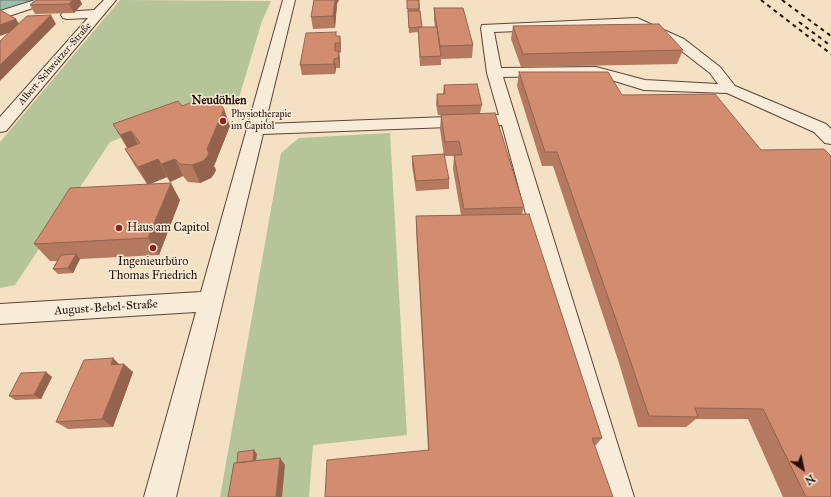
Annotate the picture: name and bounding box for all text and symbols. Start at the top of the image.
street label: Albert-Schweitzer-Straße [16,20,94,108]
district label: Neudöhlen [192,94,246,108]
place label: Physiotherapie im Capitol [231,109,291,132]
marker: Physiotherapie im Capitol [218,116,228,126]
place label: Haus am Capitol [127,221,210,235]
marker: Haus am Capitol [114,223,124,233]
marker: Ingenieurbüro Thomas Friedrich [148,243,158,253]
place label: Ingenieurbüro Thomas Friedrich [109,255,197,283]
street label: August-Bebel-Straße [54,297,158,319]
north arrow [783,449,823,489]
text: N [802,471,817,487]

